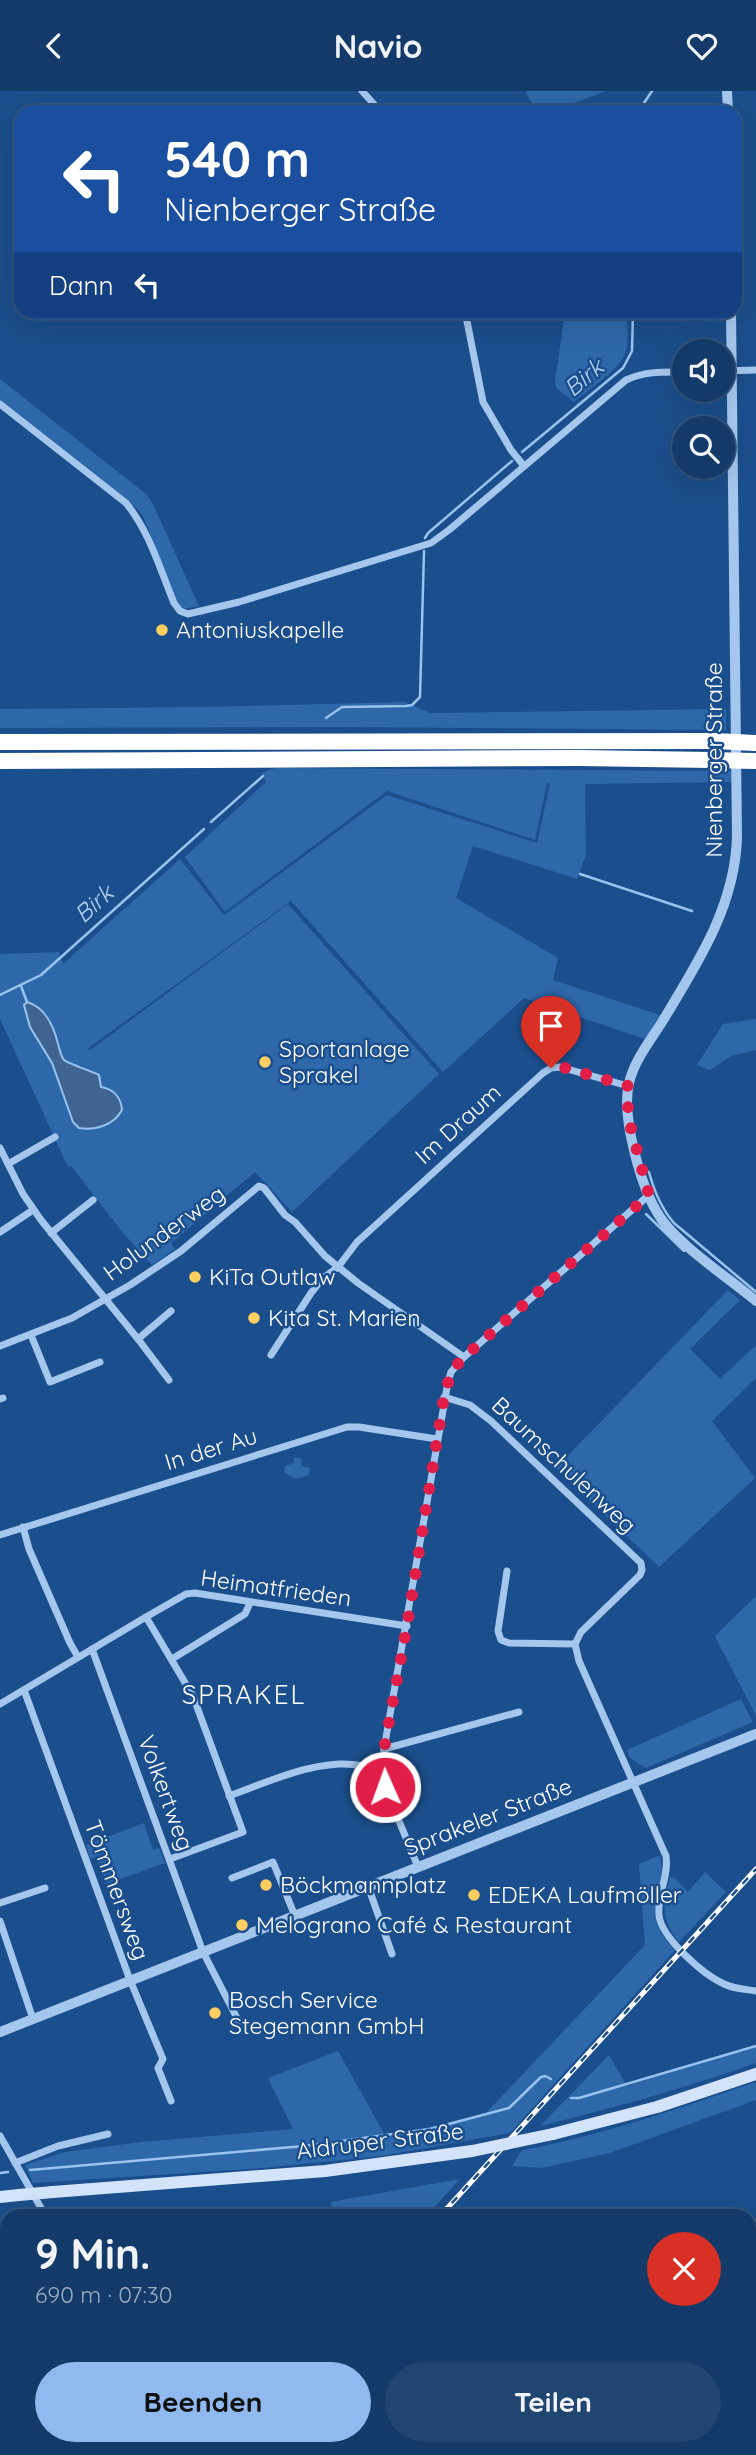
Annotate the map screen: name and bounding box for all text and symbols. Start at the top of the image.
text: Navio [334,26,422,66]
icon: back [35,27,73,65]
icon: heart [683,27,721,65]
text: 540 m [164,128,310,189]
icon: left [49,133,140,224]
text: Nienberger Straße [164,189,436,229]
icon: left [128,266,166,304]
text: Dann [49,269,114,302]
map controls [672,339,735,479]
button: sound [672,339,735,402]
water label: Birk [557,351,611,402]
button: search [672,416,735,479]
place label: Antoniuskapelle [176,615,344,644]
marker: Antoniuskapelle [154,622,170,638]
street label: Nienberger Straße [699,662,728,858]
water label: Birk [67,876,121,929]
pin [521,996,581,1068]
icon: arrive [532,1007,570,1045]
place label: Sportanlage Sprakel [279,1034,410,1089]
marker: Sportanlage Sprakel [257,1054,273,1070]
street label: Im Draum [409,1077,507,1170]
street label: Holunderweg [97,1179,230,1286]
place label: KiTa Outlaw [209,1262,335,1291]
marker: KiTa Outlaw [187,1269,203,1285]
place label: Kita St. Marien [268,1303,421,1332]
marker: Kita St. Marien [246,1310,262,1326]
street label: Baumschulenweg [486,1390,643,1539]
street label: In der Au [161,1421,261,1476]
street label: Heimatfrieden [199,1563,353,1612]
district label: SPRAKEL [182,1678,306,1711]
street label: Volkertweg [132,1731,201,1855]
position arrow [348,1750,422,1824]
street label: Sprakeler Straße [400,1771,576,1862]
street label: Tömmersweg [79,1816,156,1964]
place label: Böckmannplatz [280,1870,447,1899]
marker: Böckmannplatz [258,1877,274,1893]
place label: EDEKA Laufmöller [488,1880,682,1909]
marker: EDEKA Laufmöller [466,1887,482,1903]
place label: Melograno Café & Restaurant [256,1910,572,1939]
marker: Melograno Café & Restaurant [234,1917,250,1933]
place label: Bosch Service Stegemann GmbH [229,1985,425,2040]
marker: Bosch Service Stegemann GmbH [207,2005,223,2021]
street label: Aldruper Straße [295,2116,465,2165]
text: 9 Min. [35,2227,150,2280]
button: close [647,2232,721,2306]
text: 690 m · 07:30 [35,2280,172,2309]
button: Beenden [35,2362,371,2442]
button: Teilen [385,2362,721,2442]

